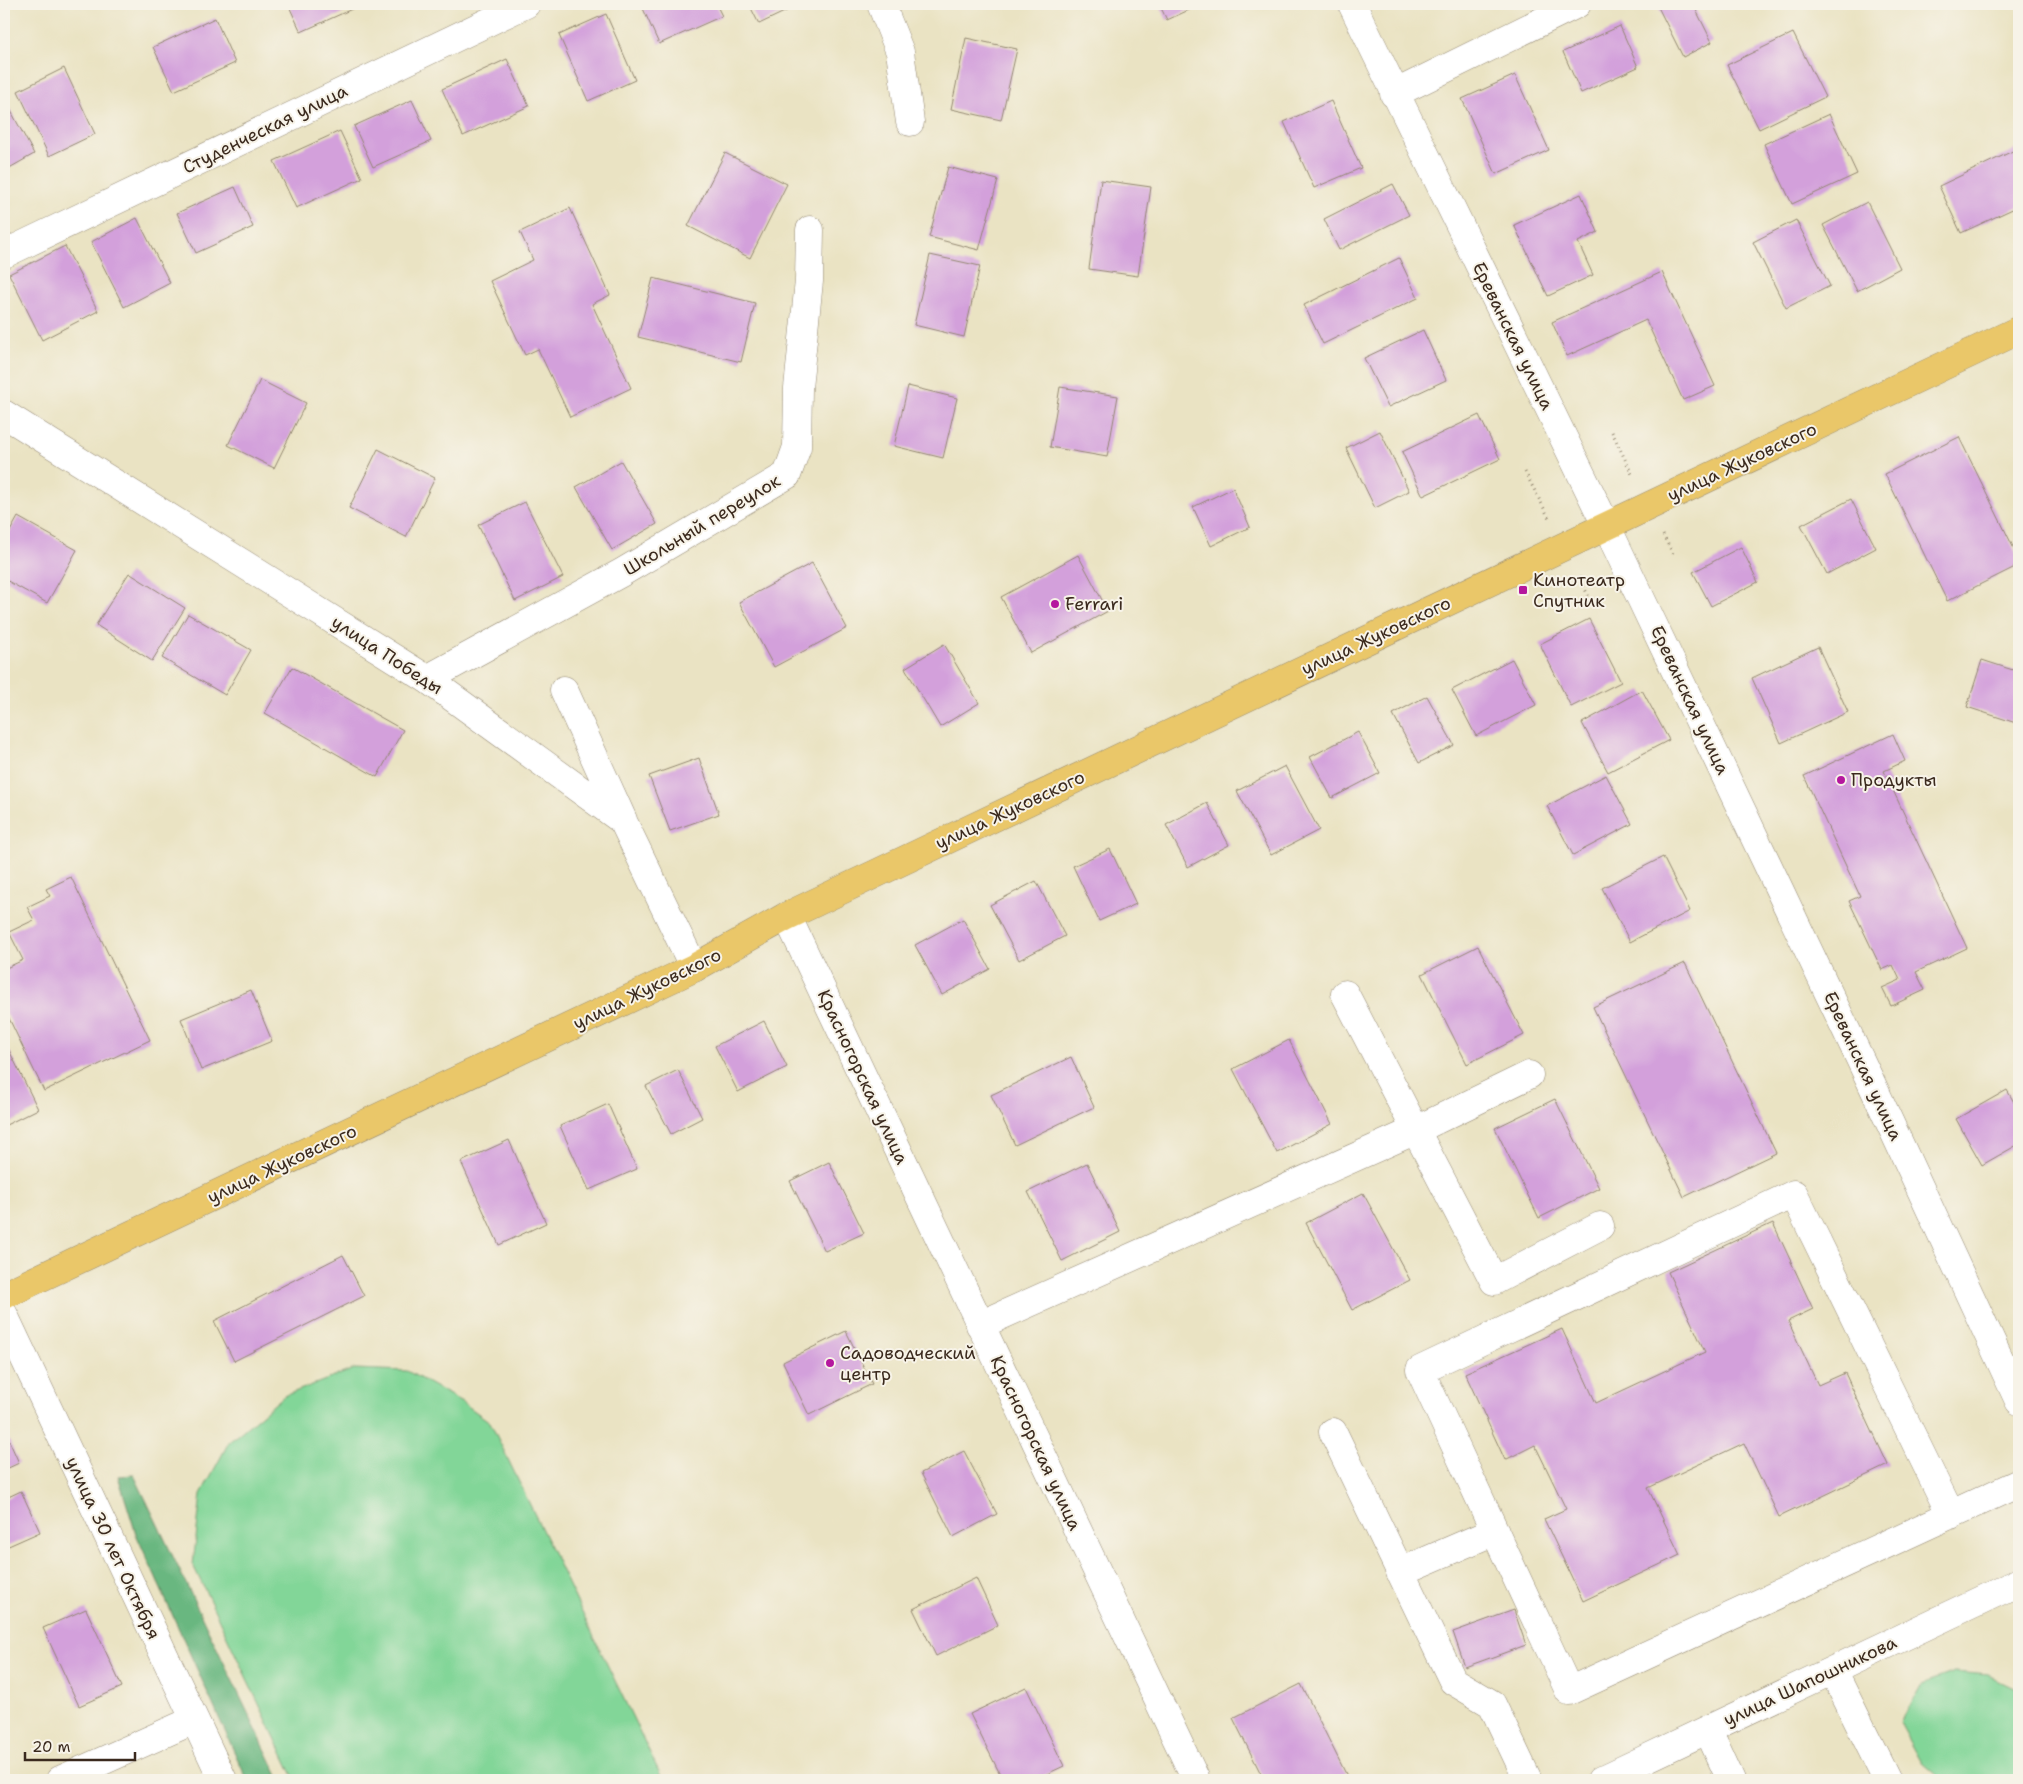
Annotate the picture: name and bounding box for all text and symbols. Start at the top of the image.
street label: Студенческая улица [179,79,351,179]
street label: Ереванская улица [1467,258,1559,414]
street label: улица Жуковского [1663,417,1821,507]
street label: Школьный переулок [619,468,785,581]
place label: Кинотеатр Спутник [1533,568,1625,613]
marker: Кинотеатр Спутник [1517,584,1529,596]
street label: улица Жуковского [1297,591,1455,681]
place label: Ferrari [1065,592,1123,616]
marker: Ferrari [1049,598,1061,610]
street label: улица Победы [327,610,447,700]
street label: Ереванская улица [1645,622,1735,778]
street label: улица Жуковского [931,765,1089,855]
place label: Продукты [1851,768,1937,792]
marker: Продукты [1835,774,1847,786]
street label: улица Жуковского [569,943,725,1035]
street label: Красногорская улица [812,986,914,1168]
street label: Ереванская улица [1818,988,1908,1144]
street label: улица Жуковского [203,1119,361,1209]
place label: Садоводческий центр [840,1341,976,1386]
street label: Красногорская улица [985,1352,1087,1534]
marker: Садоводческий центр [824,1357,836,1369]
street label: улица 30 лет Октября [60,1453,166,1643]
street label: улица Шапошникова [1719,1630,1901,1732]
scale bar [25,1729,135,1761]
text: 20 m [32,1737,71,1757]

